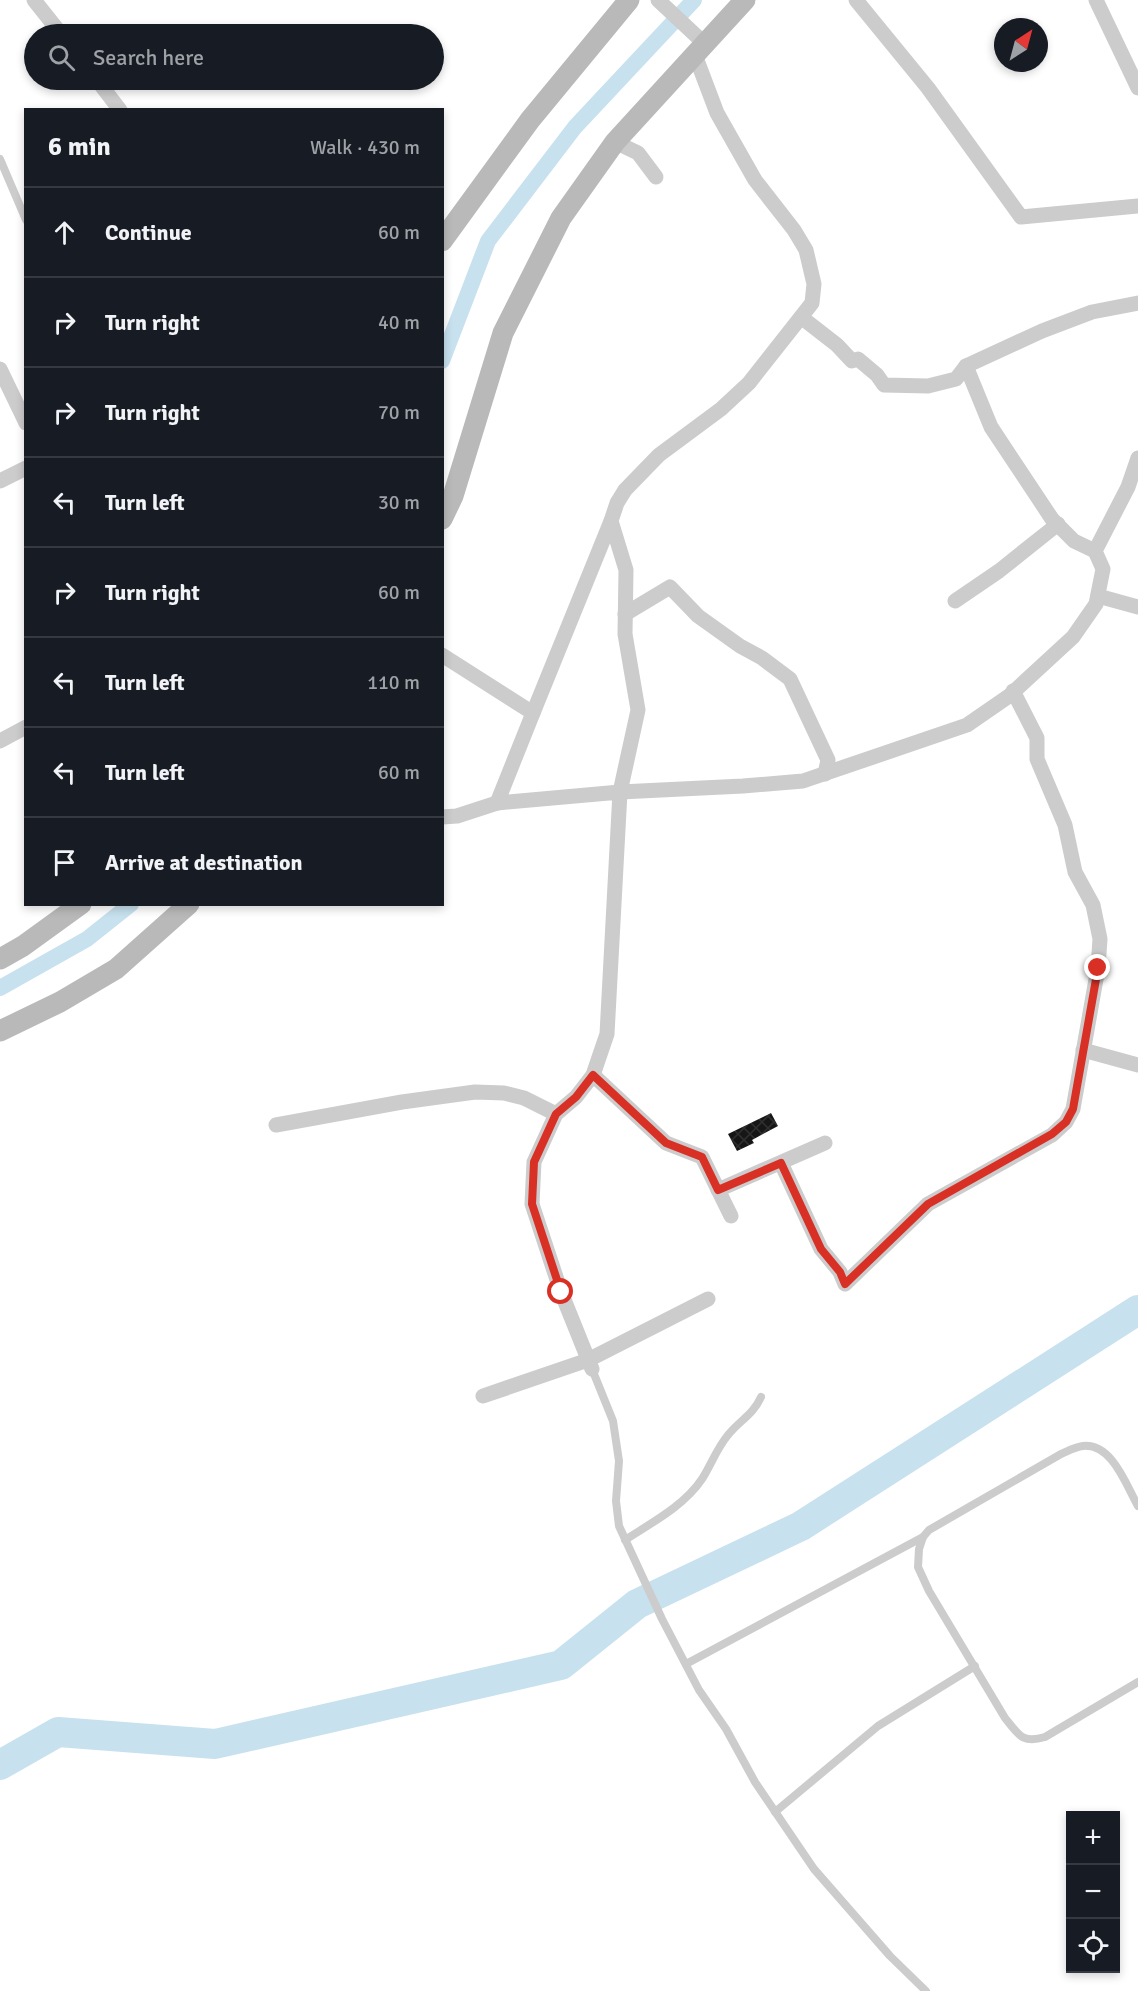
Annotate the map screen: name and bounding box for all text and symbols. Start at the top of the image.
north arrow [994,18,1048,72]
search box [24,24,444,90]
icon: search [45,41,78,74]
text: Search here [93,44,204,71]
text: 6 min [48,131,111,163]
text: Walk · 430 m [310,135,420,160]
icon: ahead [48,216,81,249]
text: Continue [105,219,192,246]
text: 60 m [378,220,420,245]
icon: right [48,306,81,339]
text: Turn right [105,309,200,336]
text: 40 m [378,310,420,335]
icon: right [48,396,81,429]
text: Turn right [105,399,200,426]
text: 70 m [378,400,420,425]
icon: left [48,486,81,519]
text: Turn left [105,489,185,516]
text: 30 m [378,490,420,515]
icon: right [48,576,81,609]
text: Turn right [105,579,200,606]
text: 60 m [378,580,420,605]
icon: left [48,666,81,699]
text: Turn left [105,669,185,696]
text: 110 m [367,670,420,695]
icon: left [48,756,81,789]
text: Turn left [105,759,185,786]
text: 60 m [378,760,420,785]
icon: arrive [48,846,81,879]
text: Arrive at destination [105,849,302,876]
route end [1084,954,1110,980]
route start [547,1278,573,1304]
map controls [1066,1811,1120,1973]
button: + [1066,1811,1120,1865]
button: − [1066,1865,1120,1919]
button: locate [1066,1919,1120,1973]

